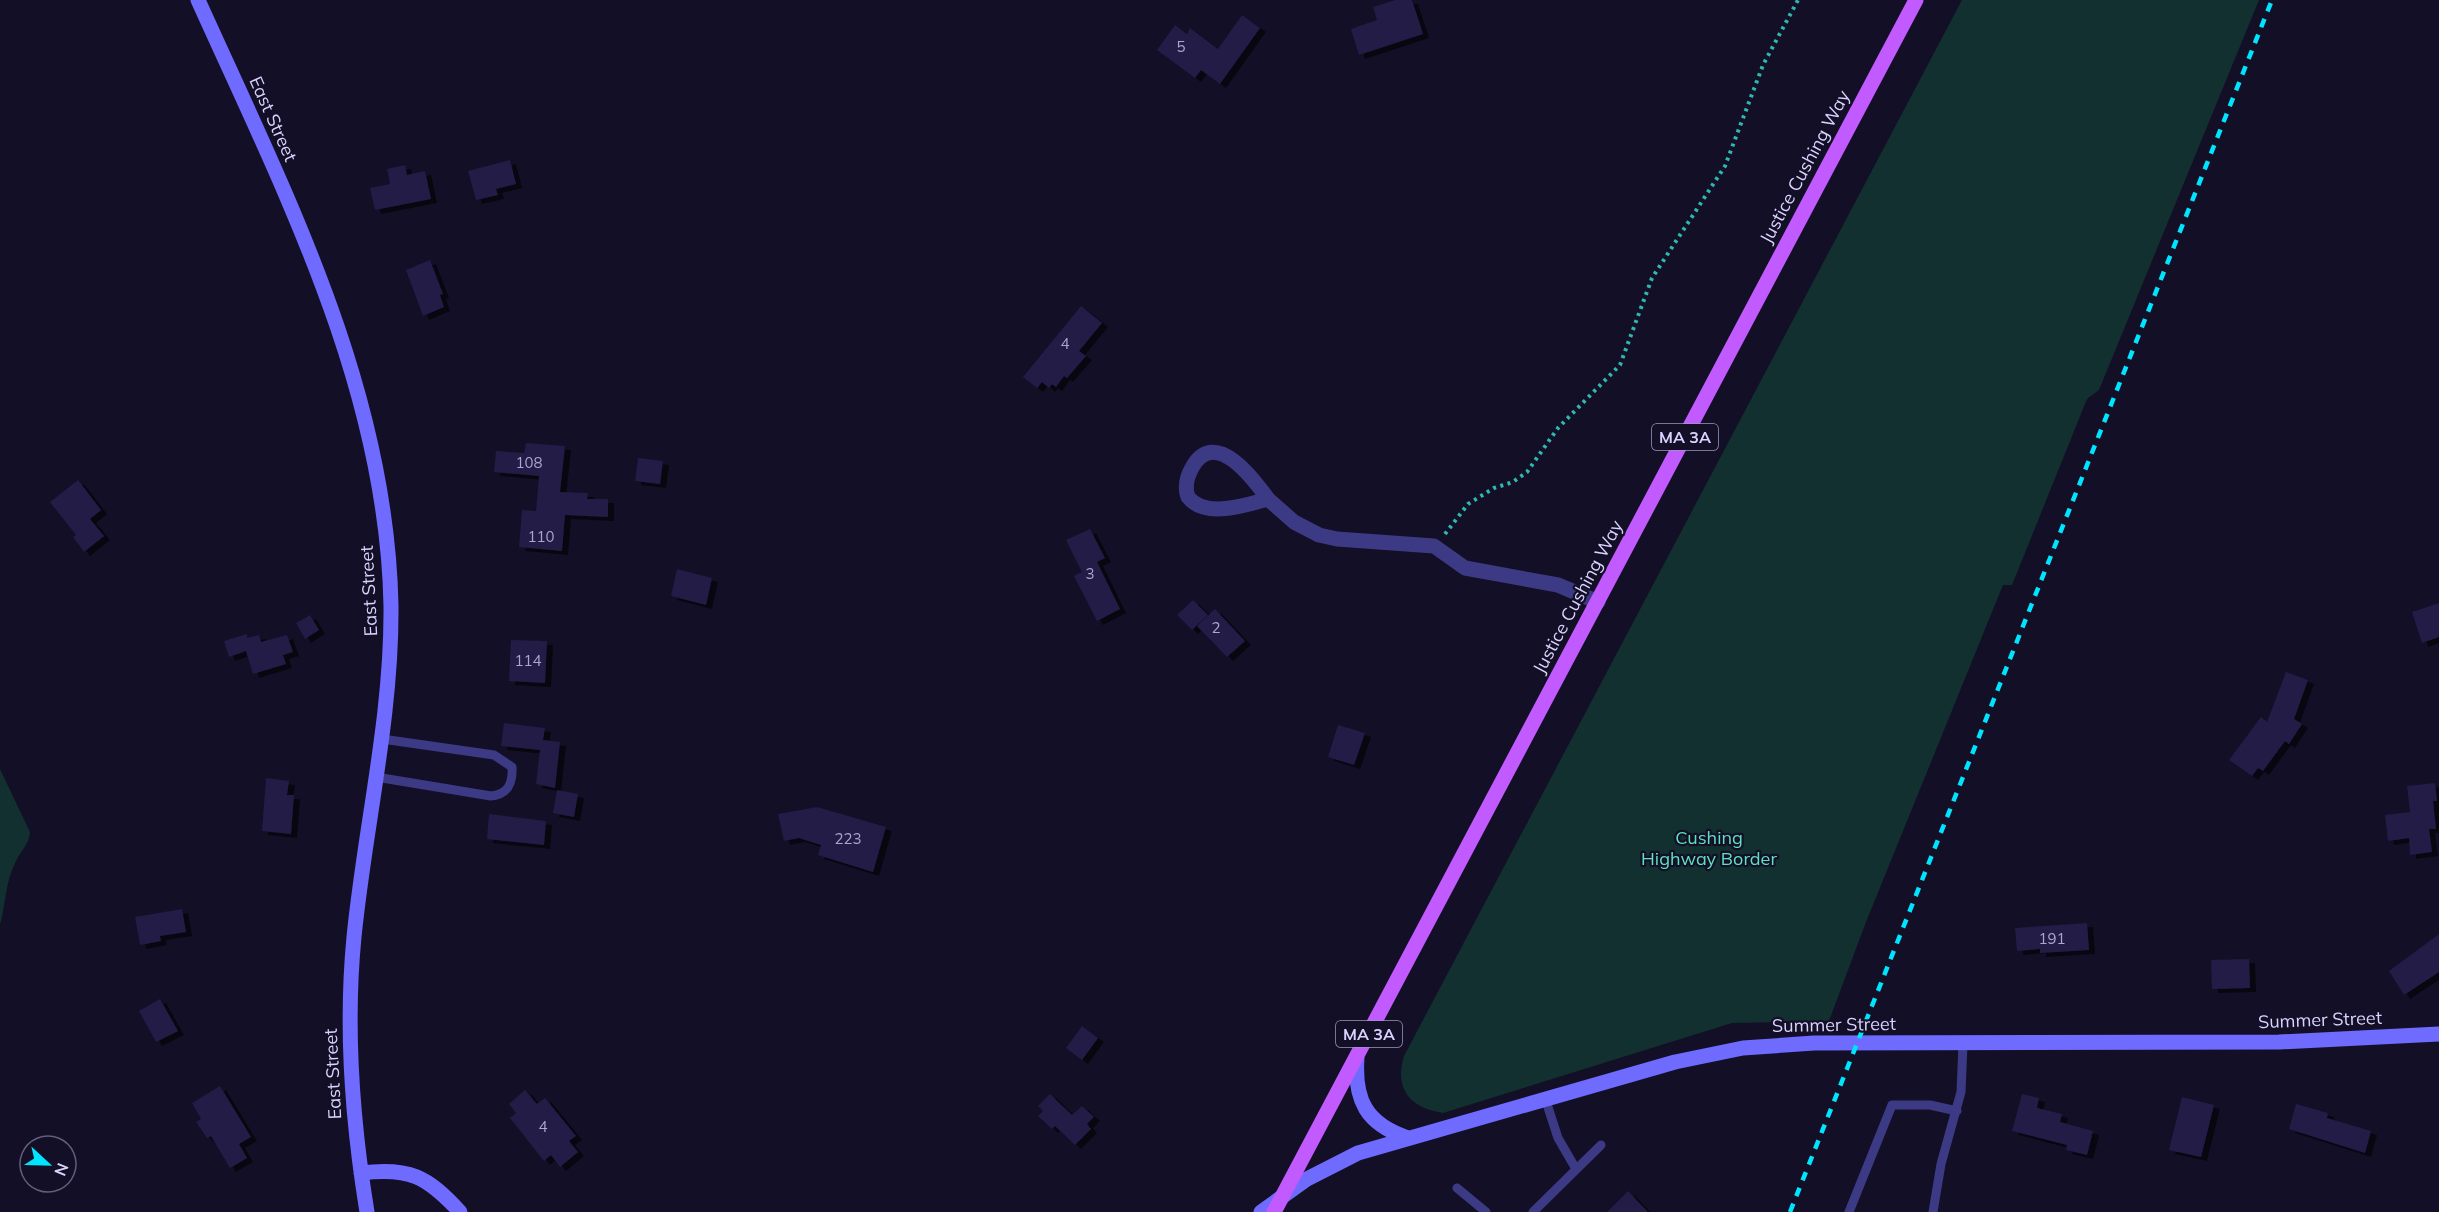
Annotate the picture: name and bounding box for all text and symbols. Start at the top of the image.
house number: 5 [1176,37,1186,56]
street label: East Street [244,73,302,165]
street label: Justice Cushing Way [1754,86,1855,247]
house number: 4 [1060,334,1070,353]
road number: MA 3A [1652,424,1718,450]
house number: 108 [515,453,543,472]
street label: Justice Cushing Way [1527,516,1628,677]
house number: 110 [527,527,555,546]
street label: East Street [355,545,382,637]
house number: 3 [1085,564,1095,583]
house number: 2 [1211,618,1221,637]
house number: 114 [514,651,542,670]
park label: Cushing Highway Border [1641,826,1777,870]
house number: 223 [834,829,862,848]
house number: 191 [2038,929,2066,948]
street label: Summer Street [2258,1006,2382,1033]
street label: Summer Street [1772,1012,1896,1037]
road number: MA 3A [1336,1021,1402,1047]
street label: East Street [319,1028,346,1120]
house number: 4 [538,1117,548,1136]
north arrow [18,1134,78,1194]
text: N [50,1160,73,1179]

